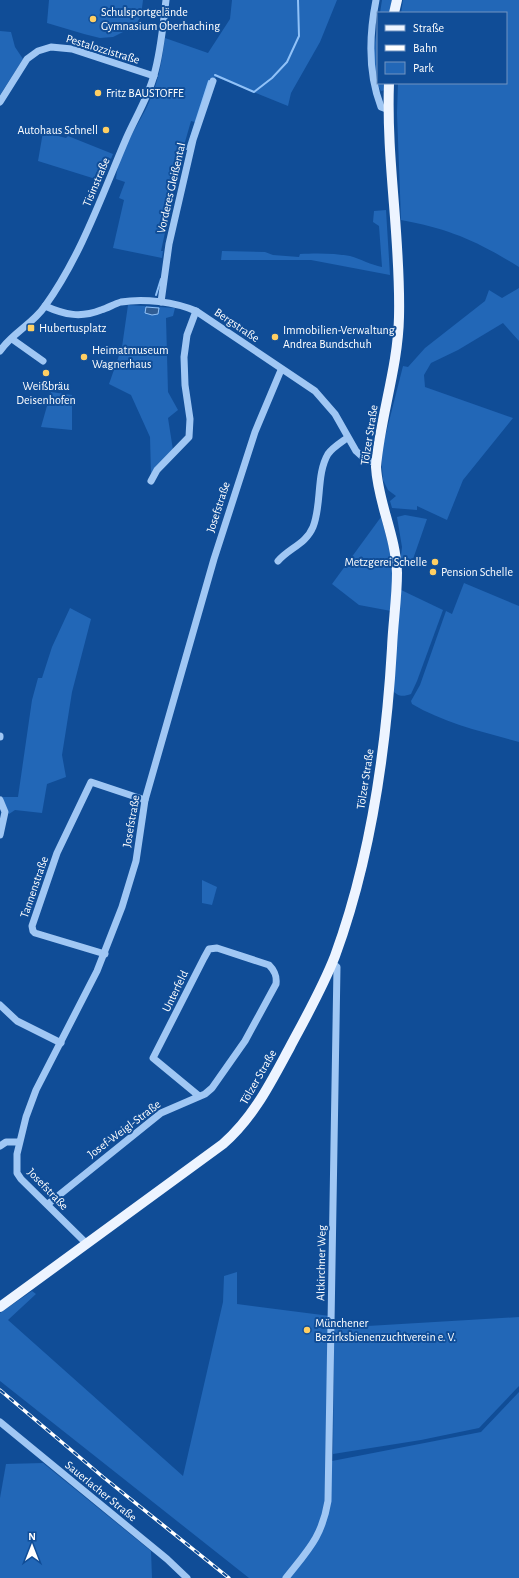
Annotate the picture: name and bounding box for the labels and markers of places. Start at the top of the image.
place label: Schulsportgelände Gymnasium Oberhaching [101,6,220,33]
marker: Schulsportgelände Gymnasium Oberhaching [88,14,98,24]
place label: Fritz BAUSTOFFE [106,87,184,99]
marker: Fritz BAUSTOFFE [93,88,103,98]
place label: Autohaus Schnell [17,124,98,136]
marker: Autohaus Schnell [101,125,111,135]
place label: Hubertusplatz [39,322,107,334]
marker: Hubertusplatz [26,323,36,333]
place label: Immobilien-Verwaltung Andrea Bundschuh [283,324,395,350]
marker: Immobilien-Verwaltung Andrea Bundschuh [270,332,280,342]
place label: Heimatmuseum Wagnerhaus [92,344,169,370]
marker: Heimatmuseum Wagnerhaus [79,352,89,362]
marker: Weißbräu Deisenhofen [41,368,51,378]
place label: Weißbräu Deisenhofen [16,380,76,406]
place label: Metzgerei Schelle [345,556,427,568]
marker: Metzgerei Schelle [430,557,440,567]
place label: Pension Schelle [441,566,513,578]
marker: Pension Schelle [428,567,438,577]
place label: Münchener Bezirksbienenzuchtverein e. V. [315,1317,456,1343]
marker: Münchener Bezirksbienenzuchtverein e. V. [302,1325,312,1335]

